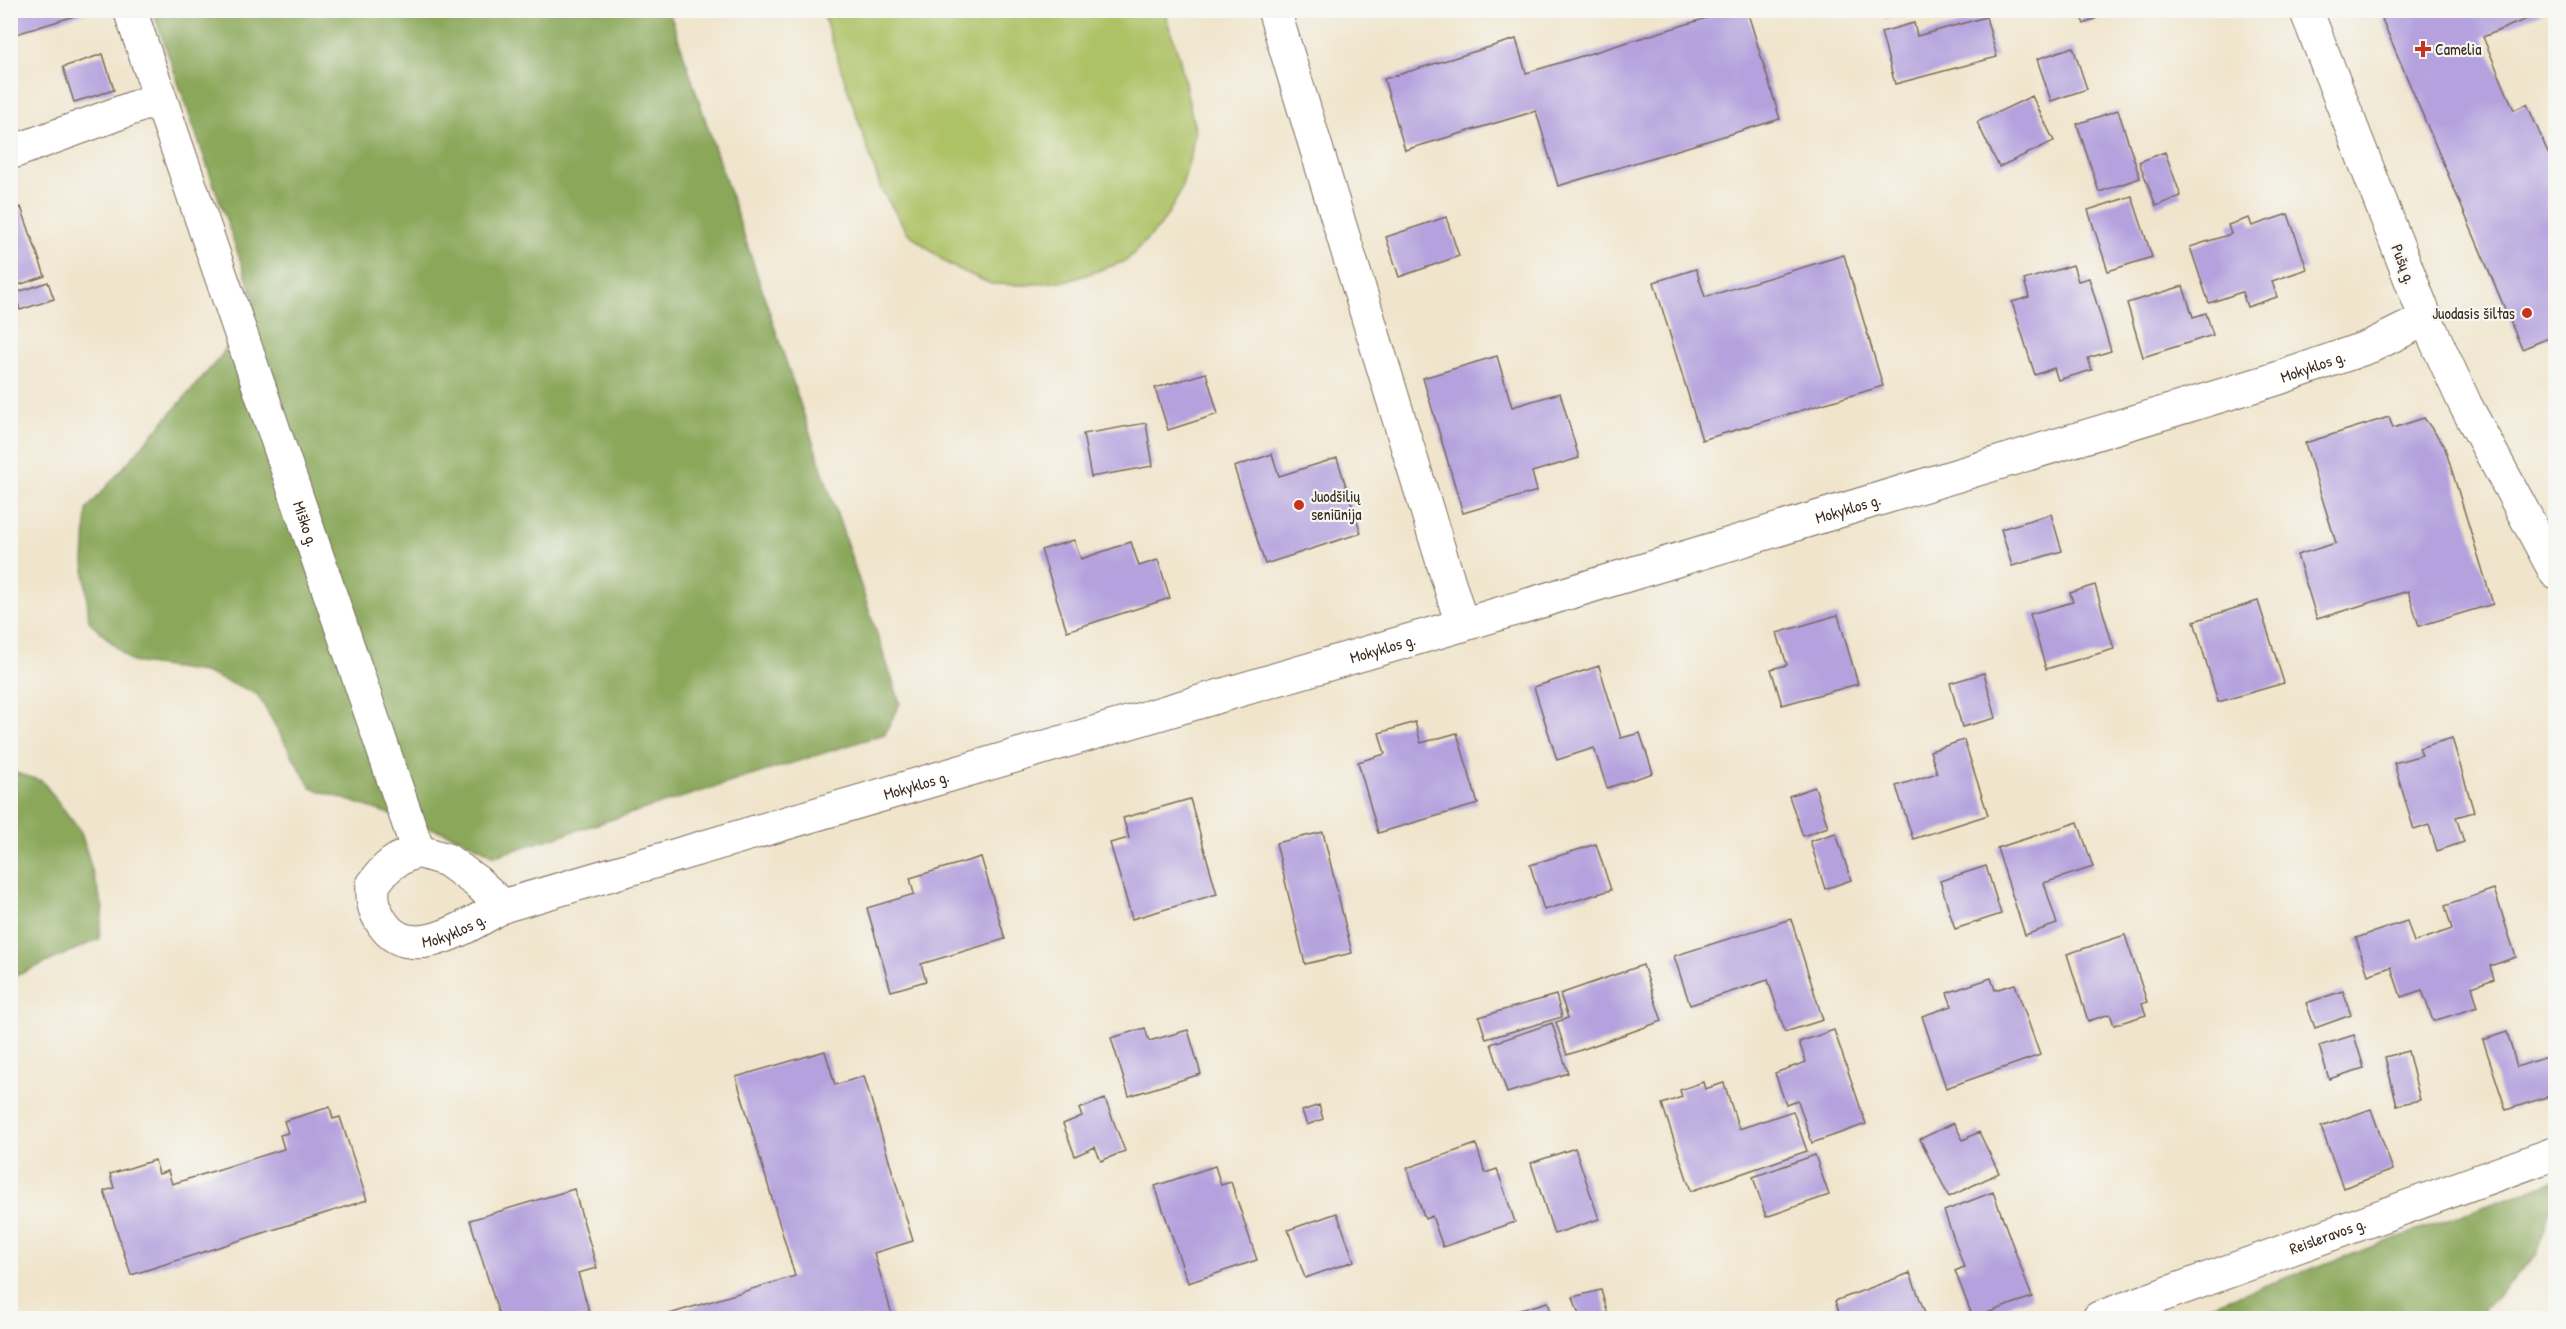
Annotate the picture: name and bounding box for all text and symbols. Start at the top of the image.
place label: Camelia [2435,38,2481,60]
marker: Camelia [2416,42,2430,56]
street label: Pušų g. [2386,241,2422,287]
place label: Juodasis šiltas [2432,302,2515,324]
marker: Juodasis šiltas [2520,306,2534,320]
street label: Mokyklos g. [2277,345,2348,388]
place label: Juodšilių seniūnija [1311,485,1362,525]
street label: Mokyklos g. [1813,488,1883,529]
street label: Miško g. [288,498,324,549]
marker: Juodšilių seniūnija [1292,498,1306,512]
street label: Mokyklos g. [1347,628,1418,668]
street label: Mokyklos g. [881,765,952,805]
street label: Mokyklos g. [420,907,490,953]
street label: Reisleravos g. [2286,1212,2369,1259]

